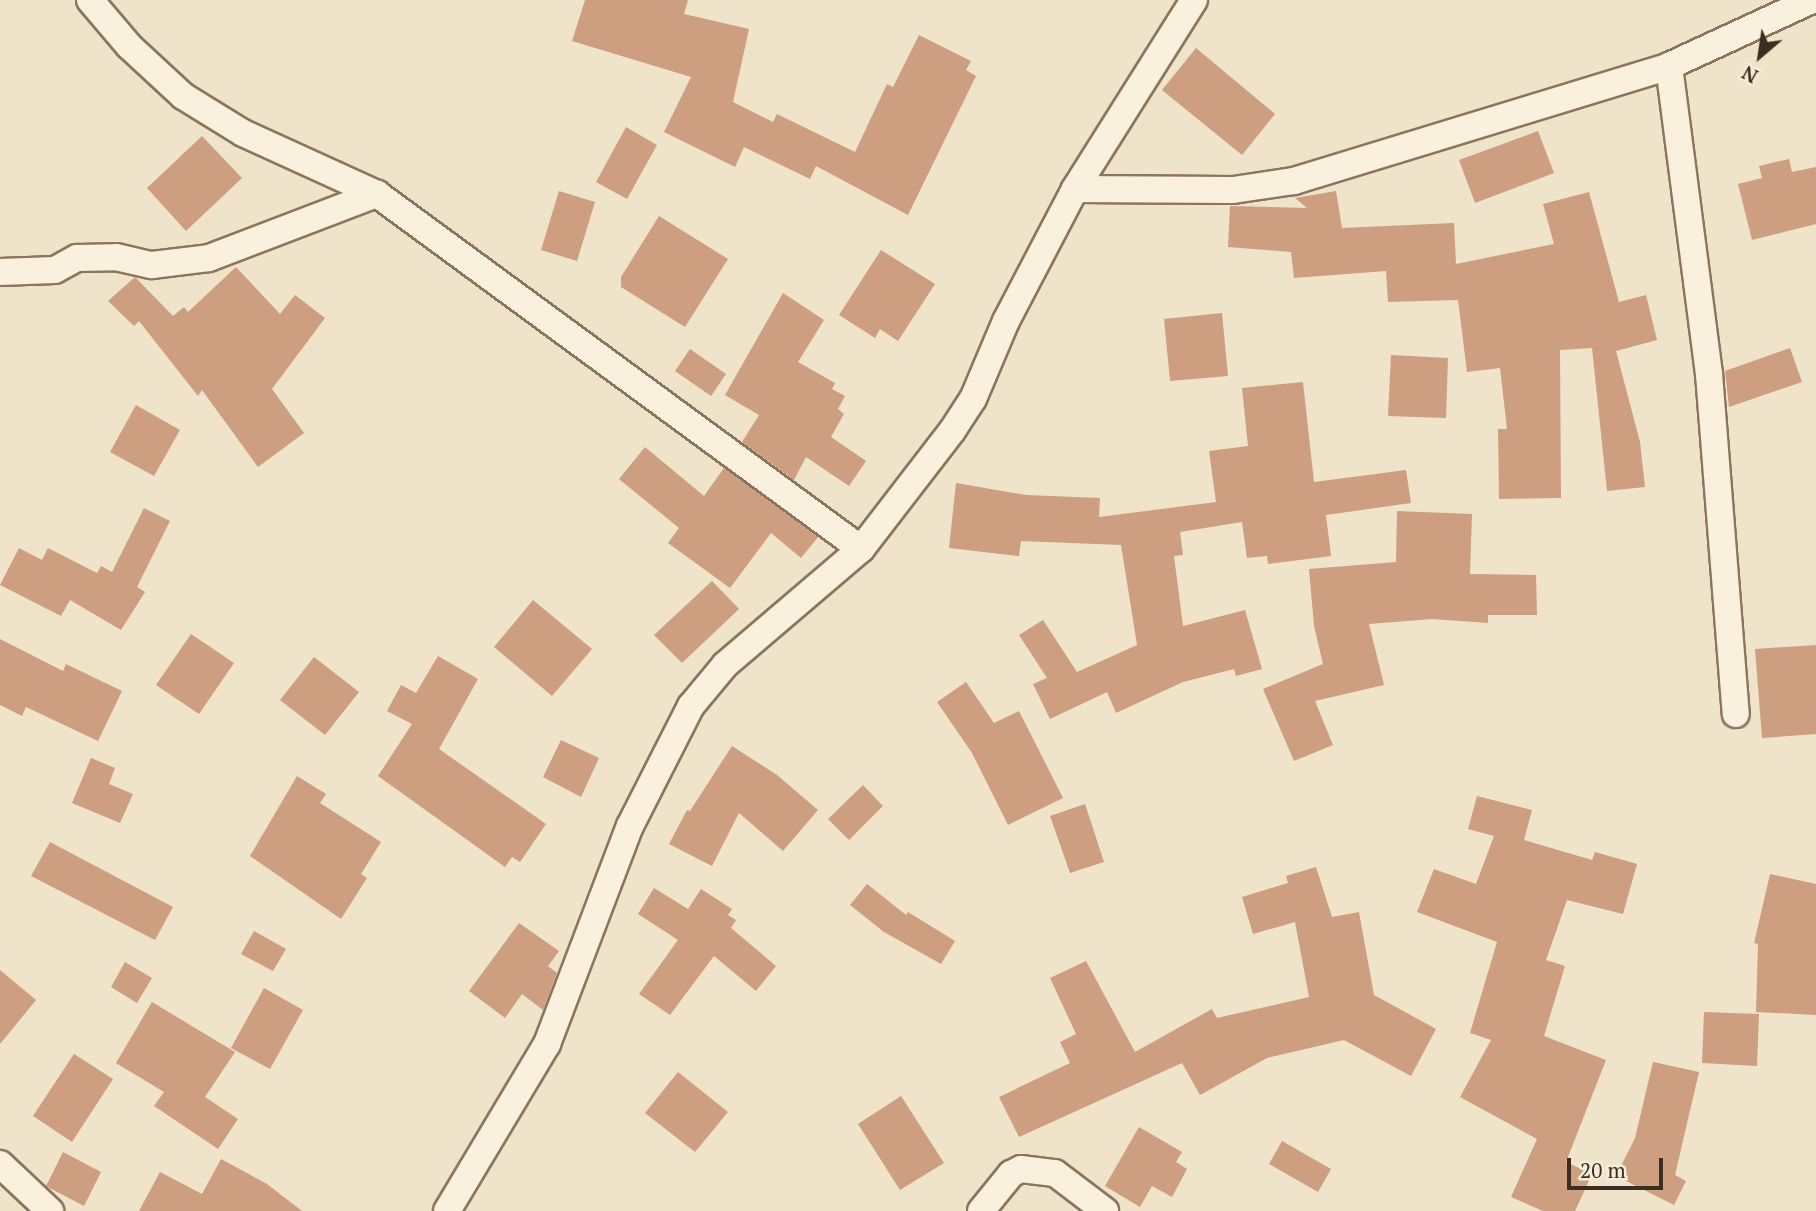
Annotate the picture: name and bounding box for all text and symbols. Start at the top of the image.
north arrow [1725,21,1795,91]
text: N [1737,60,1762,89]
scale bar [1571,1144,1667,1188]
text: 20 m [1580,1156,1626,1184]

